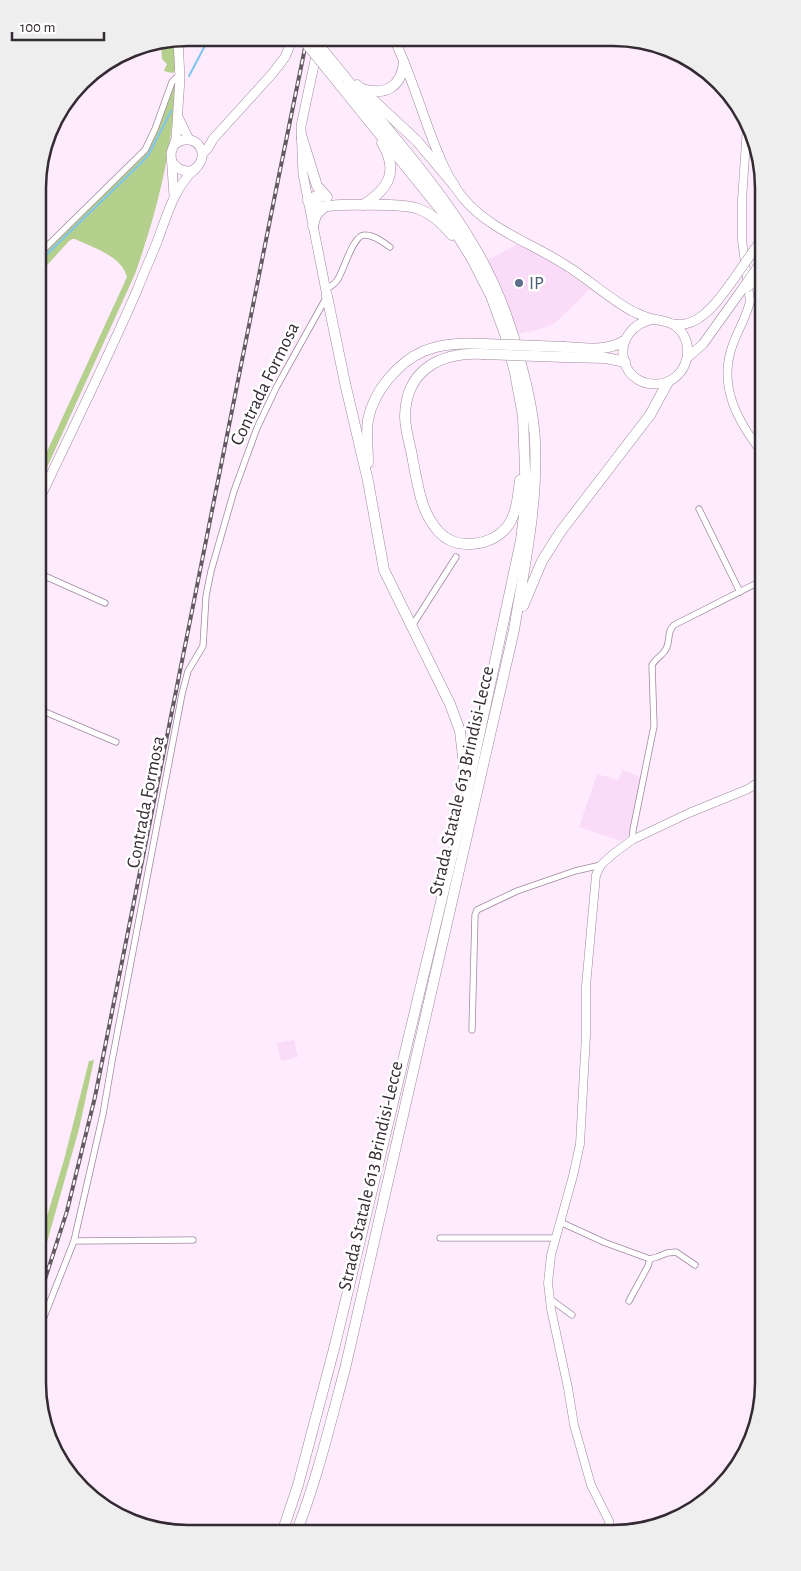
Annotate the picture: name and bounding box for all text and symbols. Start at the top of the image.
scale bar [12,10,105,42]
text: 100 m [20,20,55,35]
place label: IP [529,274,544,293]
marker: IP [513,277,525,289]
street label: Contrada Formosa [227,319,303,448]
street label: Strada Statale 613 Brindisi-Lecce [426,664,498,898]
street label: Contrada Formosa [124,734,168,870]
street label: Strada Statale 613 Brindisi-Lecce [335,1059,407,1293]

